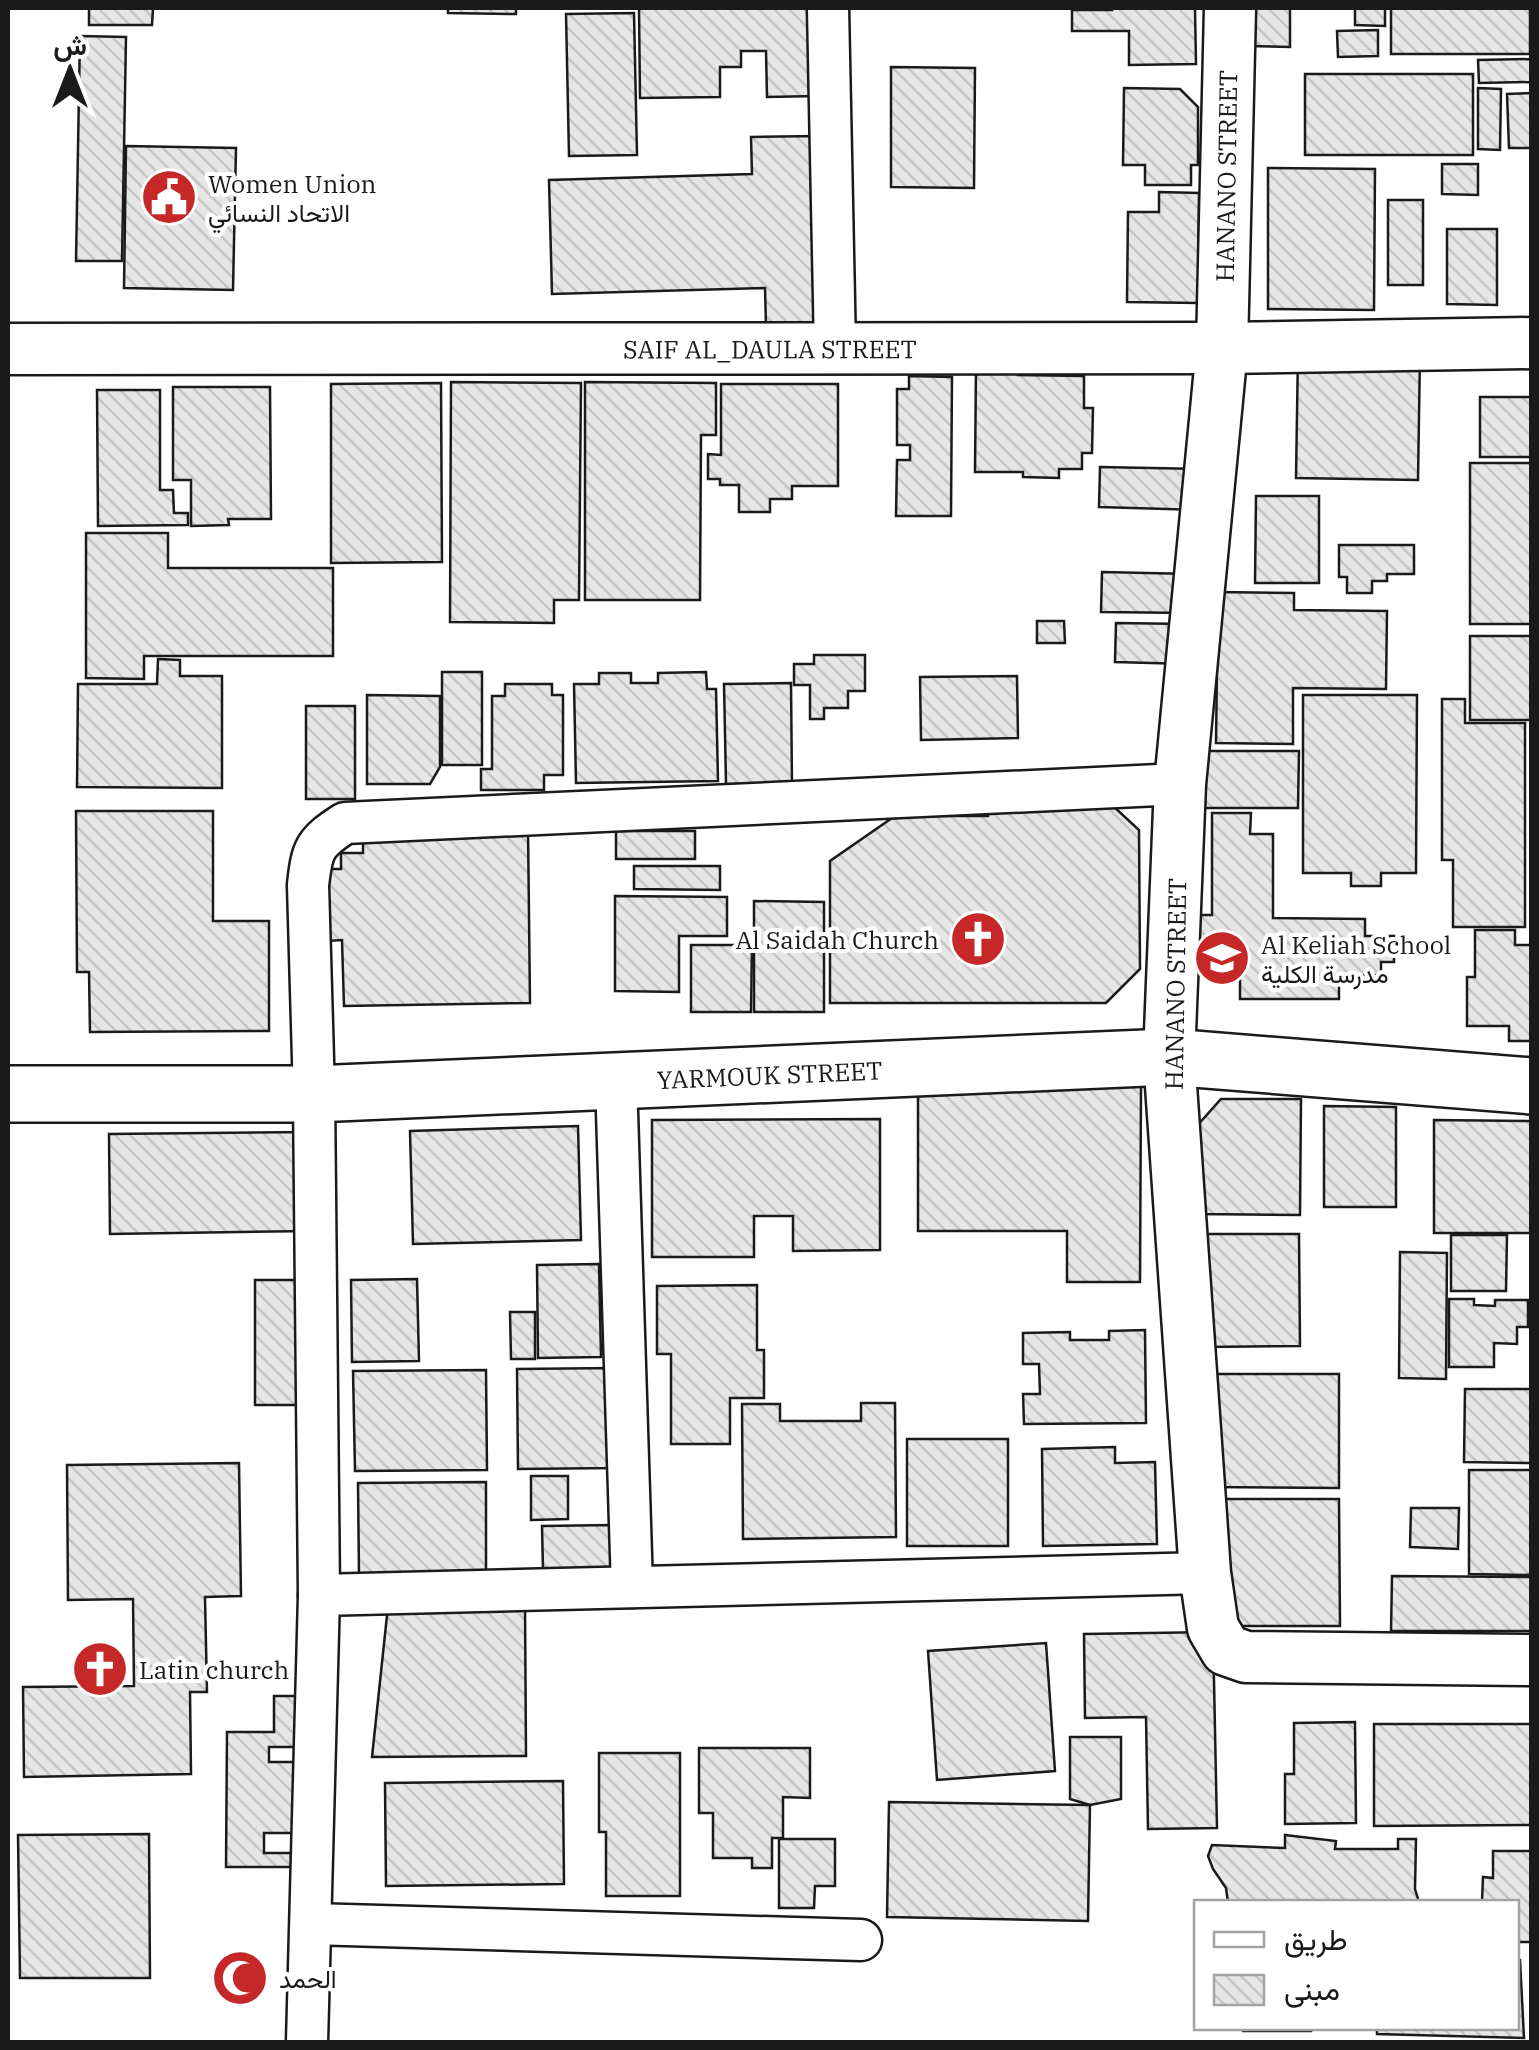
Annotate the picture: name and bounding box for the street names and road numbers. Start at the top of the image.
street label: HANANO STREET [1208,70,1244,282]
street label: SAIF AL_DAULA STREET [623,332,917,365]
street label: HANANO STREET [1157,878,1193,1090]
street label: YARMOUK STREET [656,1053,883,1096]

